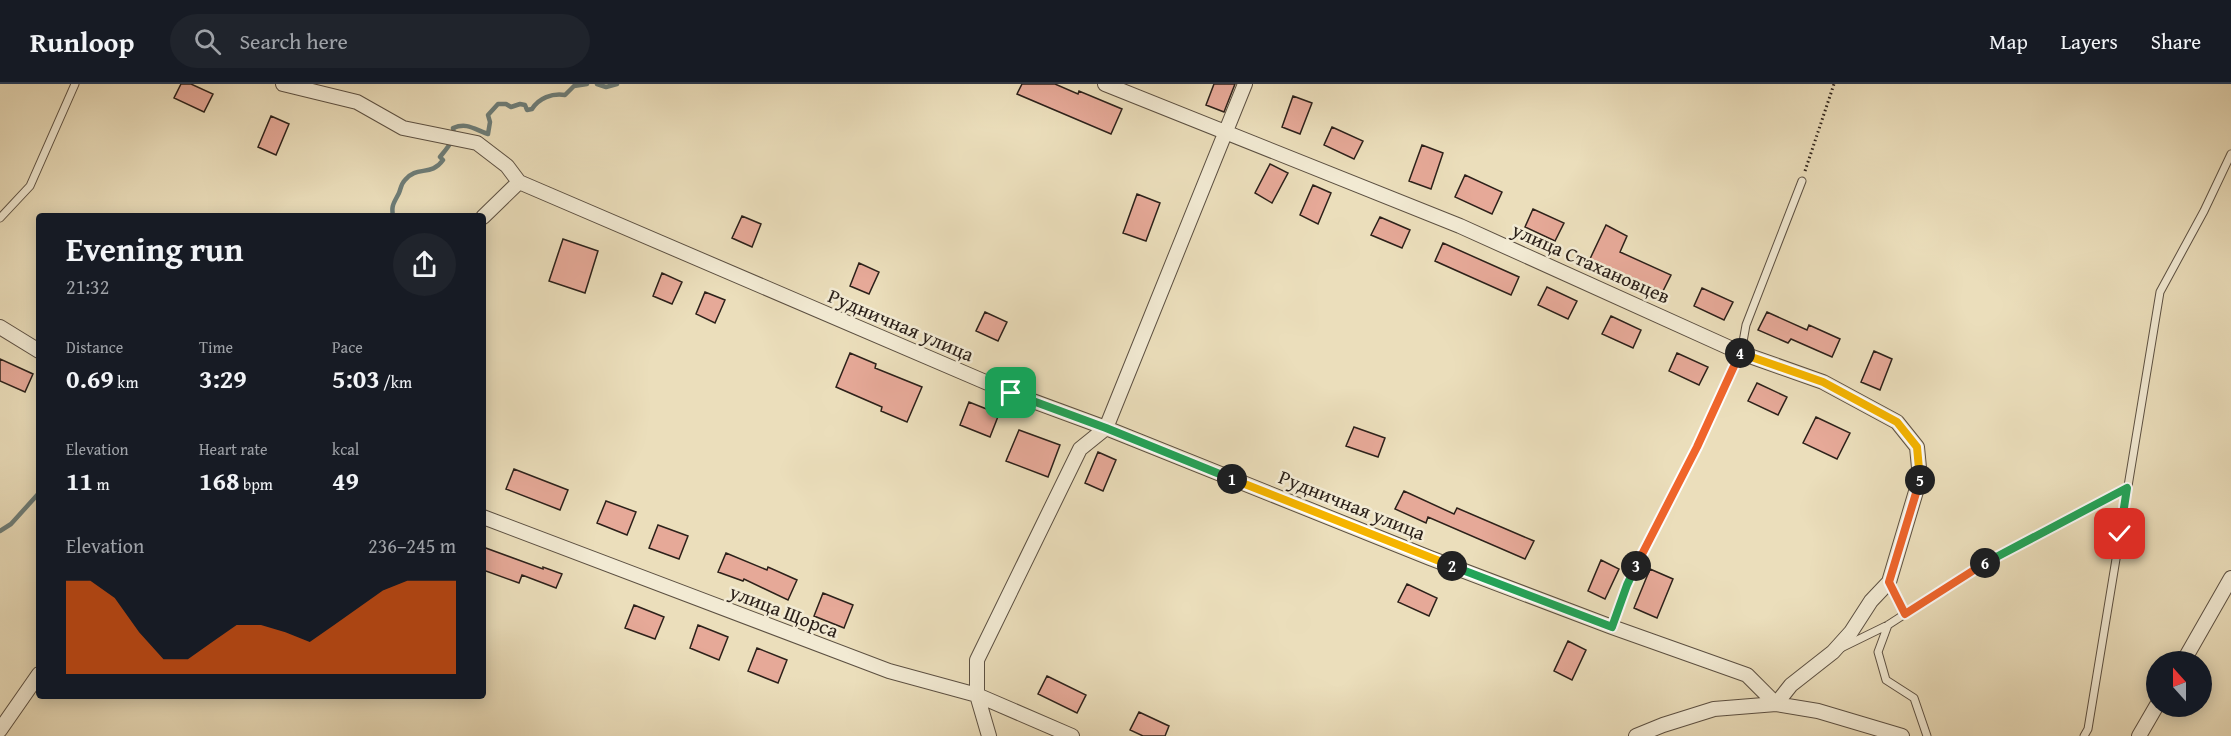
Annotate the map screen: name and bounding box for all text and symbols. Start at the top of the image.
search box [170,14,590,68]
text: Runloop [30,21,134,62]
icon: search [191,25,224,58]
text: Search here [239,25,348,57]
text: Map [1989,26,2028,57]
text: Layers [2061,26,2118,57]
text: Share [2151,26,2201,57]
street label: улица Стахановцев [1507,214,1675,310]
text: Evening run [66,225,243,273]
button: share [393,233,456,296]
text: 21:32 [66,272,109,301]
street label: Рудничная улица [824,281,979,368]
text: Distance [66,335,123,359]
text: Time [199,335,233,359]
text: Pace [332,335,363,359]
pin: 4 [1725,338,1755,368]
text: 4 [1736,341,1744,365]
text: 0.69 [66,359,114,398]
text: 3:29 [199,359,247,398]
text: 5:03 [332,359,380,398]
pin [985,367,1036,418]
text: km [114,370,138,394]
text: /km [380,370,412,394]
icon: arrive [994,376,1027,409]
text: Elevation [66,437,129,461]
text: Heart rate [199,437,268,461]
text: kcal [332,437,359,461]
text: 11 [66,461,93,500]
text: 168 [199,461,239,500]
text: 49 [332,461,359,500]
street label: Рудничная улица [1275,462,1430,547]
pin: 1 [1217,464,1247,494]
pin: 5 [1905,465,1935,495]
text: 1 [1228,467,1236,491]
text: 5 [1916,468,1924,492]
text: m [93,472,110,496]
text: bpm [239,472,273,496]
pin [2094,508,2145,559]
icon: check [2103,517,2136,550]
text: Elevation [66,531,144,560]
text: 236–245 m [368,531,456,560]
pin: 6 [1970,548,2000,578]
pin: 2 [1437,551,1467,581]
pin: 3 [1621,551,1651,581]
text: 6 [1981,551,1989,575]
text: 2 [1448,554,1456,578]
text: 3 [1632,554,1640,578]
street label: улица Щорса [725,576,843,645]
north arrow [2146,651,2212,717]
map controls [2146,651,2212,717]

